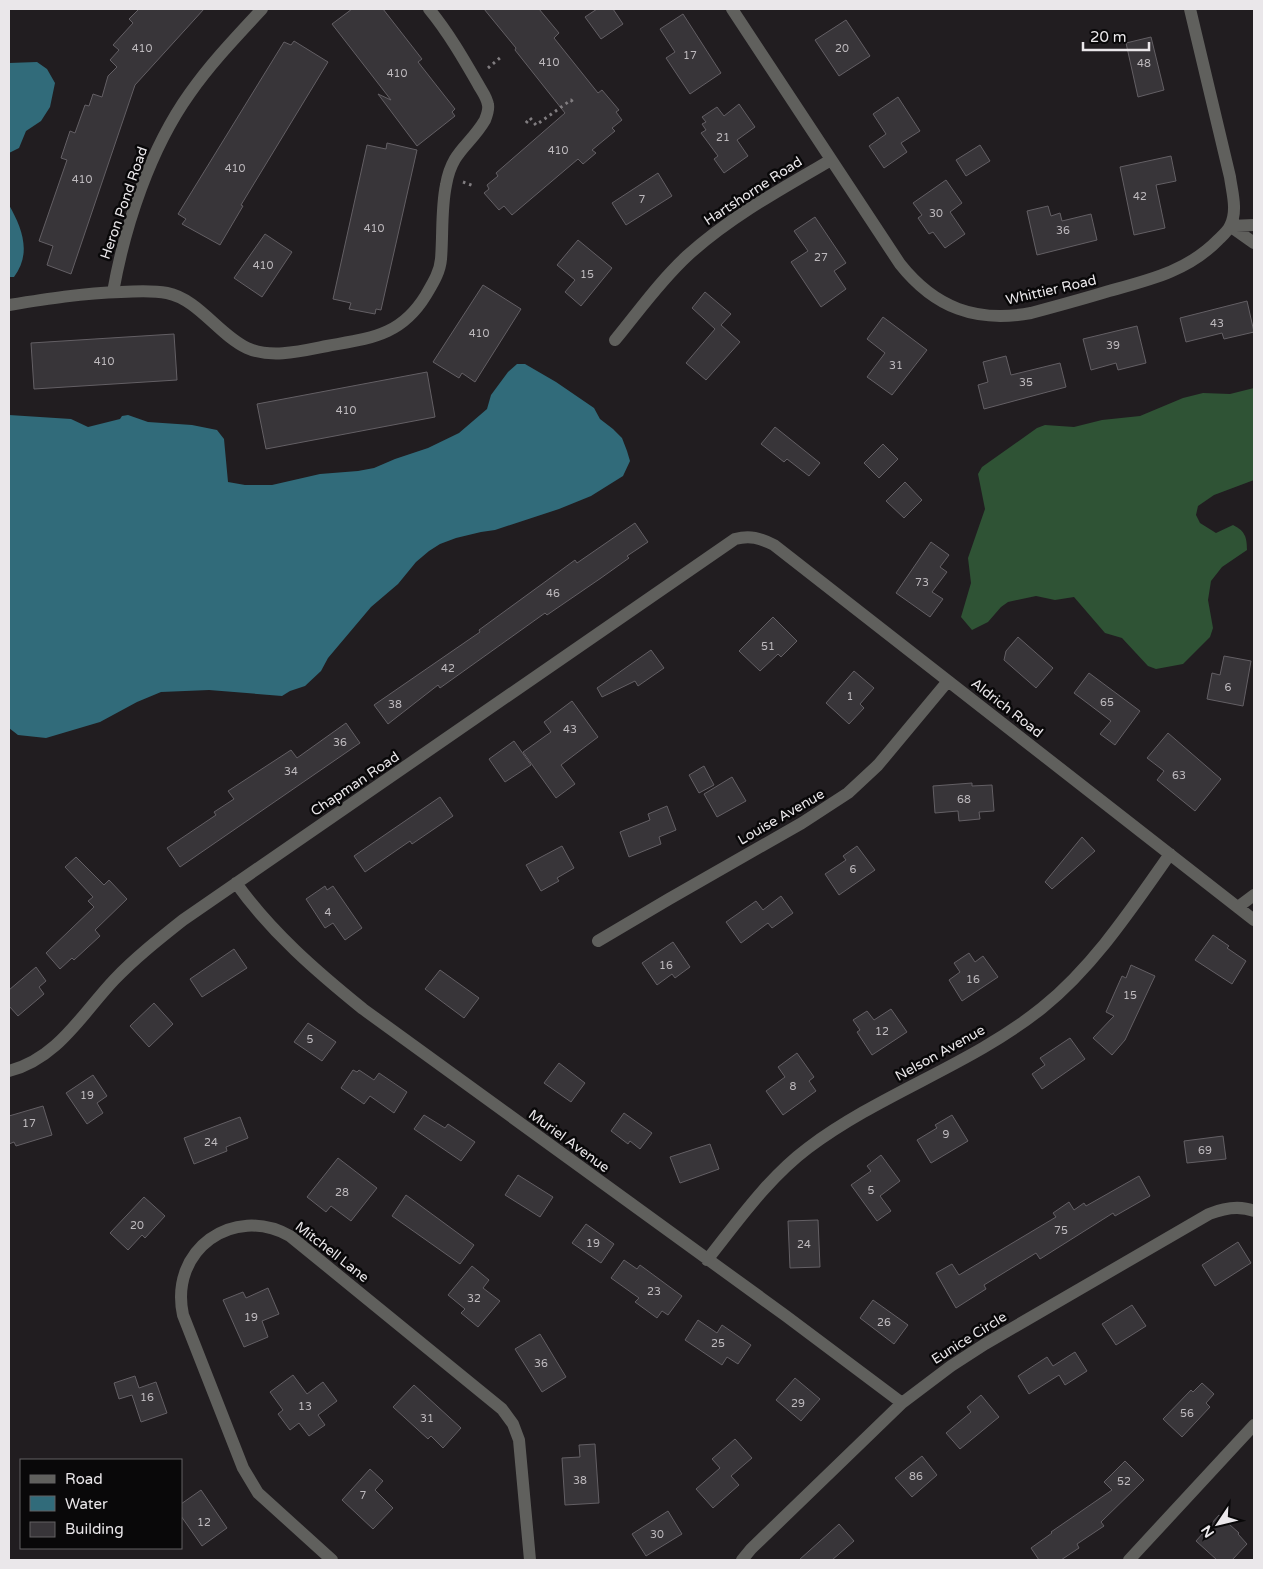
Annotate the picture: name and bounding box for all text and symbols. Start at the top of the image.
scale bar [1083,20,1149,52]
text: 20 m [1090,28,1127,46]
house number: 410 [132,42,152,55]
house number: 20 [835,42,849,55]
house number: 17 [683,49,697,62]
house number: 410 [539,56,559,69]
house number: 48 [1137,57,1151,70]
house number: 410 [387,67,407,80]
house number: 21 [716,131,730,144]
street label: Heron Pond Road [97,144,151,262]
house number: 410 [548,144,568,157]
street label: Hartshorne Road [701,153,805,229]
house number: 410 [225,162,245,175]
house number: 410 [72,173,92,186]
house number: 42 [1133,190,1147,203]
house number: 7 [639,193,646,206]
house number: 30 [929,207,943,220]
house number: 410 [364,222,384,235]
house number: 36 [1056,224,1070,237]
house number: 27 [814,251,828,264]
house number: 410 [253,259,273,272]
house number: 15 [580,268,594,281]
street label: Whittier Road [1004,271,1098,309]
house number: 43 [1210,317,1224,330]
house number: 410 [469,327,489,340]
house number: 39 [1106,339,1120,352]
house number: 410 [94,355,114,368]
house number: 31 [889,359,903,372]
house number: 35 [1019,376,1033,389]
house number: 410 [336,404,356,417]
house number: 73 [915,576,929,589]
house number: 46 [546,587,560,600]
house number: 51 [761,640,775,653]
house number: 42 [441,662,455,675]
street label: Aldrich Road [968,675,1046,741]
house number: 6 [1225,681,1232,694]
house number: 1 [847,690,853,703]
house number: 65 [1100,696,1114,709]
house number: 38 [388,698,402,711]
house number: 43 [563,723,577,736]
house number: 36 [333,736,347,749]
street label: Chapman Road [308,748,402,820]
house number: 34 [284,765,298,778]
house number: 63 [1172,769,1186,782]
street label: Louise Avenue [735,785,827,849]
house number: 68 [957,793,971,806]
house number: 6 [850,863,857,876]
house number: 4 [325,906,332,919]
house number: 16 [659,959,673,972]
house number: 16 [966,973,980,986]
house number: 15 [1123,989,1137,1002]
street label: Nelson Avenue [892,1021,988,1085]
house number: 12 [875,1025,889,1038]
house number: 5 [307,1033,314,1046]
house number: 8 [790,1080,797,1093]
house number: 19 [80,1089,94,1102]
street label: Muriel Avenue [525,1106,613,1176]
house number: 17 [22,1117,36,1130]
house number: 9 [943,1128,950,1141]
house number: 24 [204,1136,218,1149]
house number: 69 [1198,1144,1212,1157]
house number: 5 [868,1184,875,1197]
house number: 28 [335,1186,349,1199]
street label: Mitchell Lane [292,1218,372,1286]
house number: 20 [130,1219,144,1232]
house number: 75 [1054,1224,1068,1237]
house number: 19 [586,1237,600,1250]
house number: 24 [797,1238,811,1251]
house number: 23 [647,1285,661,1298]
house number: 32 [467,1292,481,1305]
street label: Eunice Circle [928,1308,1010,1368]
house number: 19 [244,1311,258,1324]
house number: 26 [877,1316,891,1329]
house number: 25 [711,1337,725,1350]
house number: 36 [534,1357,548,1370]
house number: 16 [140,1391,154,1404]
house number: 29 [791,1397,805,1410]
house number: 13 [298,1400,312,1413]
house number: 56 [1180,1407,1194,1420]
house number: 31 [420,1412,434,1425]
legend [20,1459,182,1549]
text: Road [65,1470,103,1488]
house number: 86 [909,1470,923,1483]
house number: 38 [573,1474,587,1487]
house number: 52 [1117,1475,1131,1488]
house number: 7 [360,1489,367,1502]
text: Water [65,1495,108,1513]
north arrow [1193,1499,1243,1549]
house number: 12 [197,1516,211,1529]
text: Building [65,1520,124,1538]
text: N [1198,1522,1218,1541]
house number: 30 [650,1528,664,1541]

